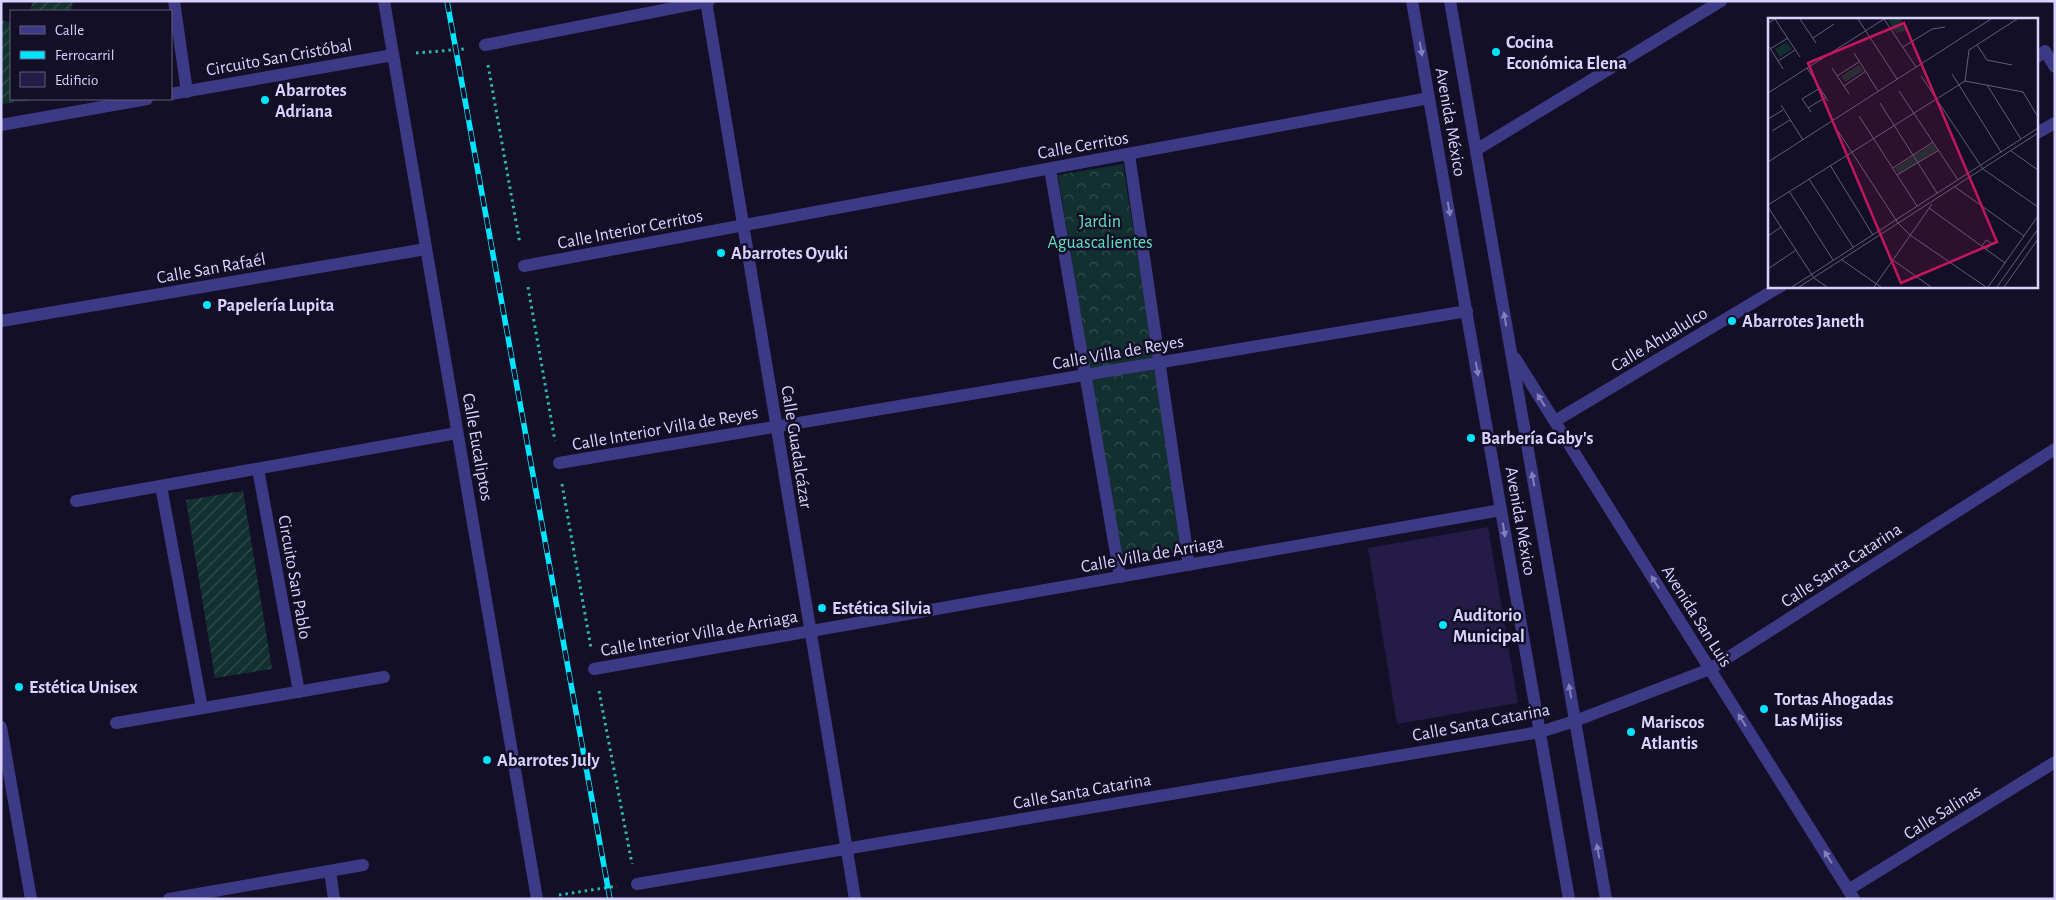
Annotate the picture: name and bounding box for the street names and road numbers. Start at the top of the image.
street label: Circuito San Cristóbal [205,36,354,80]
street label: Avenida México [1432,66,1468,178]
street label: Calle Cerritos [1036,129,1130,163]
street label: Calle Interior Cerritos [556,207,704,253]
street label: Calle San Rafaél [155,251,267,287]
street label: Calle Ahualulco [1608,304,1711,376]
street label: Calle Villa de Reyes [1051,333,1185,373]
street label: Calle Guadalcázar [777,384,815,510]
street label: Calle Eucaliptos [459,392,495,503]
street label: Calle Interior Villa de Reyes [571,404,760,454]
street label: Avenida México [1502,465,1538,577]
street label: Circuito San Pablo [274,514,314,641]
street label: Calle Santa Catarina [1778,520,1905,611]
street label: Calle Villa de Arriaga [1079,534,1225,576]
street label: Avenida San Luis [1658,563,1735,671]
street label: Calle Interior Villa de Arriaga [599,608,799,660]
street label: Calle Santa Catarina [1411,701,1552,745]
street label: Calle Santa Catarina [1012,771,1153,813]
street label: Calle Salinas [1901,782,1984,844]

